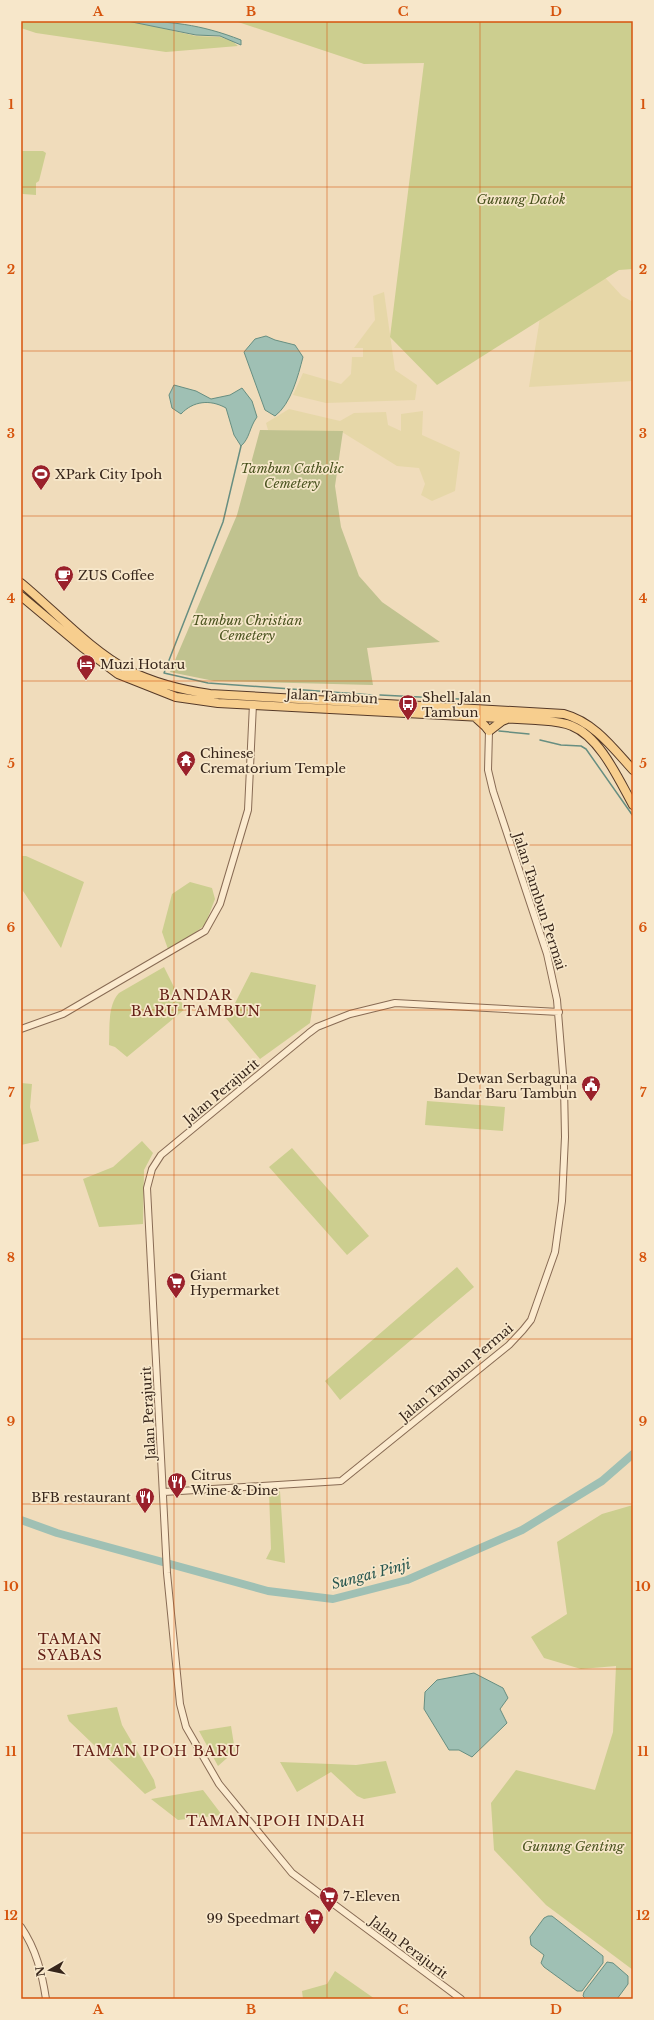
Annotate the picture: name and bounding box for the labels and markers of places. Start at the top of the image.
sports icon: XPark City Ipoh [30,463,52,491]
place label: XPark City Ipoh [55,466,162,483]
cafe icon: ZUS Coffee [53,564,75,592]
place label: ZUS Coffee [78,567,154,584]
hotel icon: Muzi Hotaru [75,653,97,681]
place label: Muzi Hotaru [100,656,186,673]
place label: Shell Jalan Tambun [422,689,491,721]
bus stop icon: Shell Jalan Tambun [397,693,419,721]
place label: Chinese Crematorium Temple [200,745,346,777]
temple icon: Chinese Crematorium Temple [175,749,197,777]
place label: Dewan Serbaguna Bandar Baru Tambun [433,1070,578,1102]
public building icon: Dewan Serbaguna Bandar Baru Tambun [580,1074,602,1102]
place label: Giant Hypermarket [190,1267,280,1299]
supermarket icon: Giant Hypermarket [165,1271,187,1299]
place label: Citrus Wine & Dine [190,1467,278,1499]
restaurant icon: Citrus Wine & Dine [166,1471,188,1499]
restaurant icon: BFB restaurant [134,1486,156,1514]
place label: BFB restaurant [31,1489,131,1506]
supermarket icon: 7-Eleven [318,1885,340,1913]
place label: 7-Eleven [343,1888,400,1905]
supermarket icon: 99 Speedmart [303,1907,325,1935]
place label: 99 Speedmart [206,1910,300,1927]

